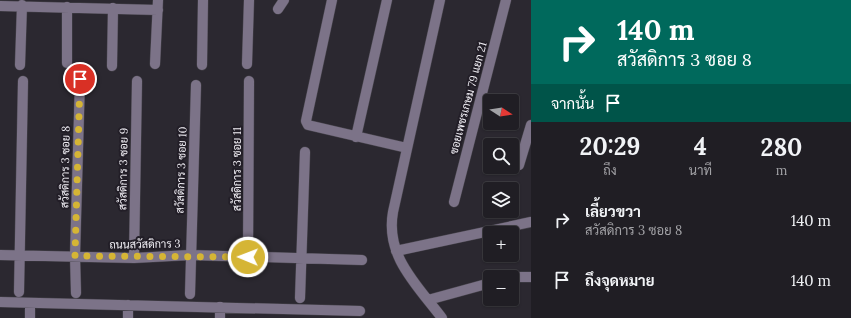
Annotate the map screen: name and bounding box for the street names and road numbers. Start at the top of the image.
street label: ซอยเพชรเกษม 79 แยก 21 [446,40,490,156]
street label: สวัสดิการ 3 ซอย 8 [57,126,73,208]
street label: สวัสดิการ 3 ซอย 10 [172,126,190,214]
street label: สวัสดิการ 3 ซอย 11 [230,127,244,211]
street label: สวัสดิการ 3 ซอย 9 [115,128,131,210]
street label: ถนนสวัสดิการ 3 [109,236,181,252]

